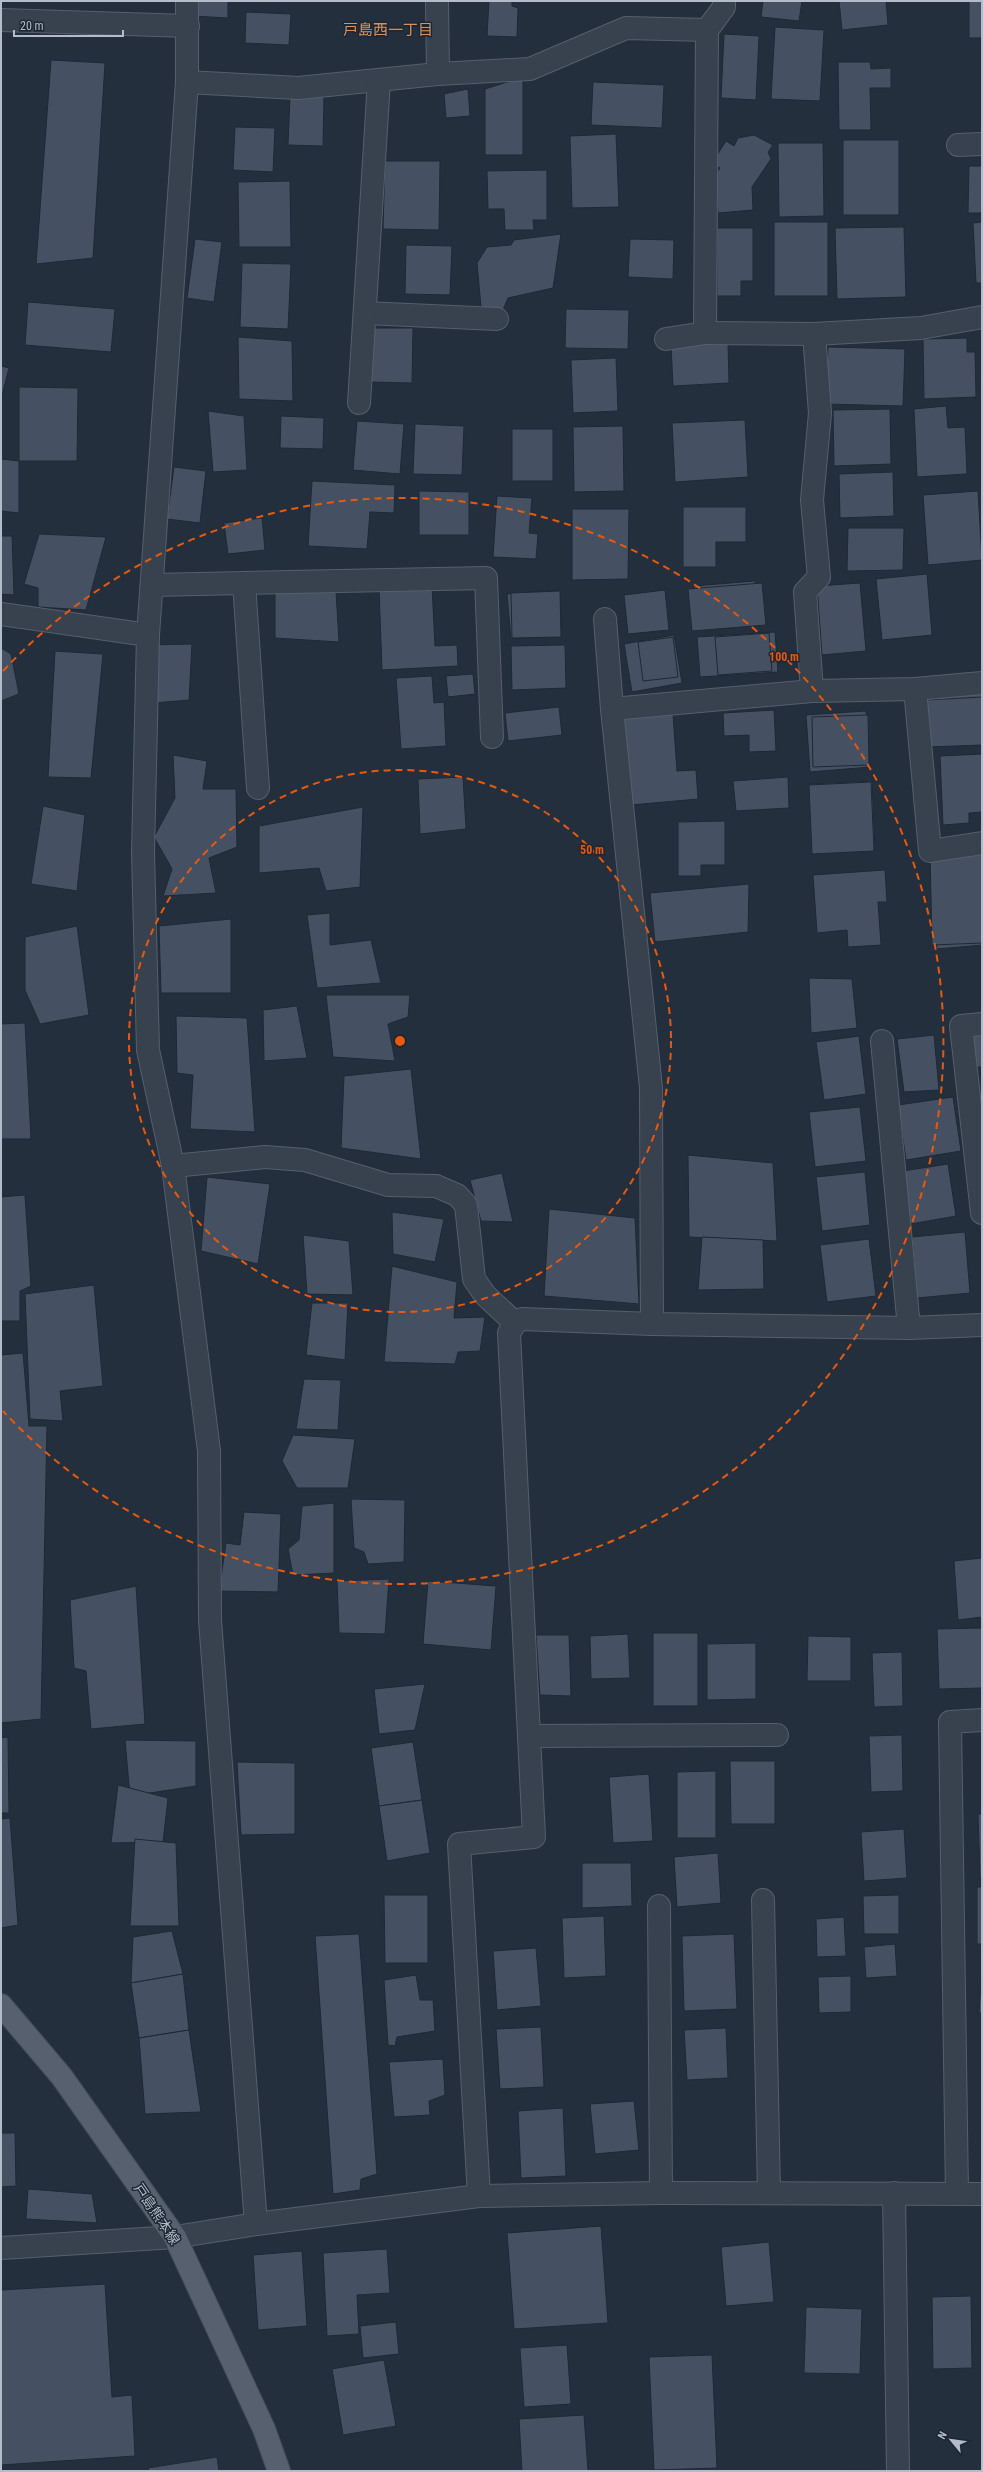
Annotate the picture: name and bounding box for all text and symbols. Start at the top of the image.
scale bar [14,12,123,38]
text: 20 m [20,19,44,33]
district label: 戸島西一丁目 [343,21,433,39]
text: 100 m [769,650,799,664]
text: 50 m [580,843,604,857]
centre of rings [393,1034,407,1048]
street label: 戸島熊本線 [131,2181,183,2247]
north arrow [931,2420,971,2460]
text: N [935,2429,950,2441]

